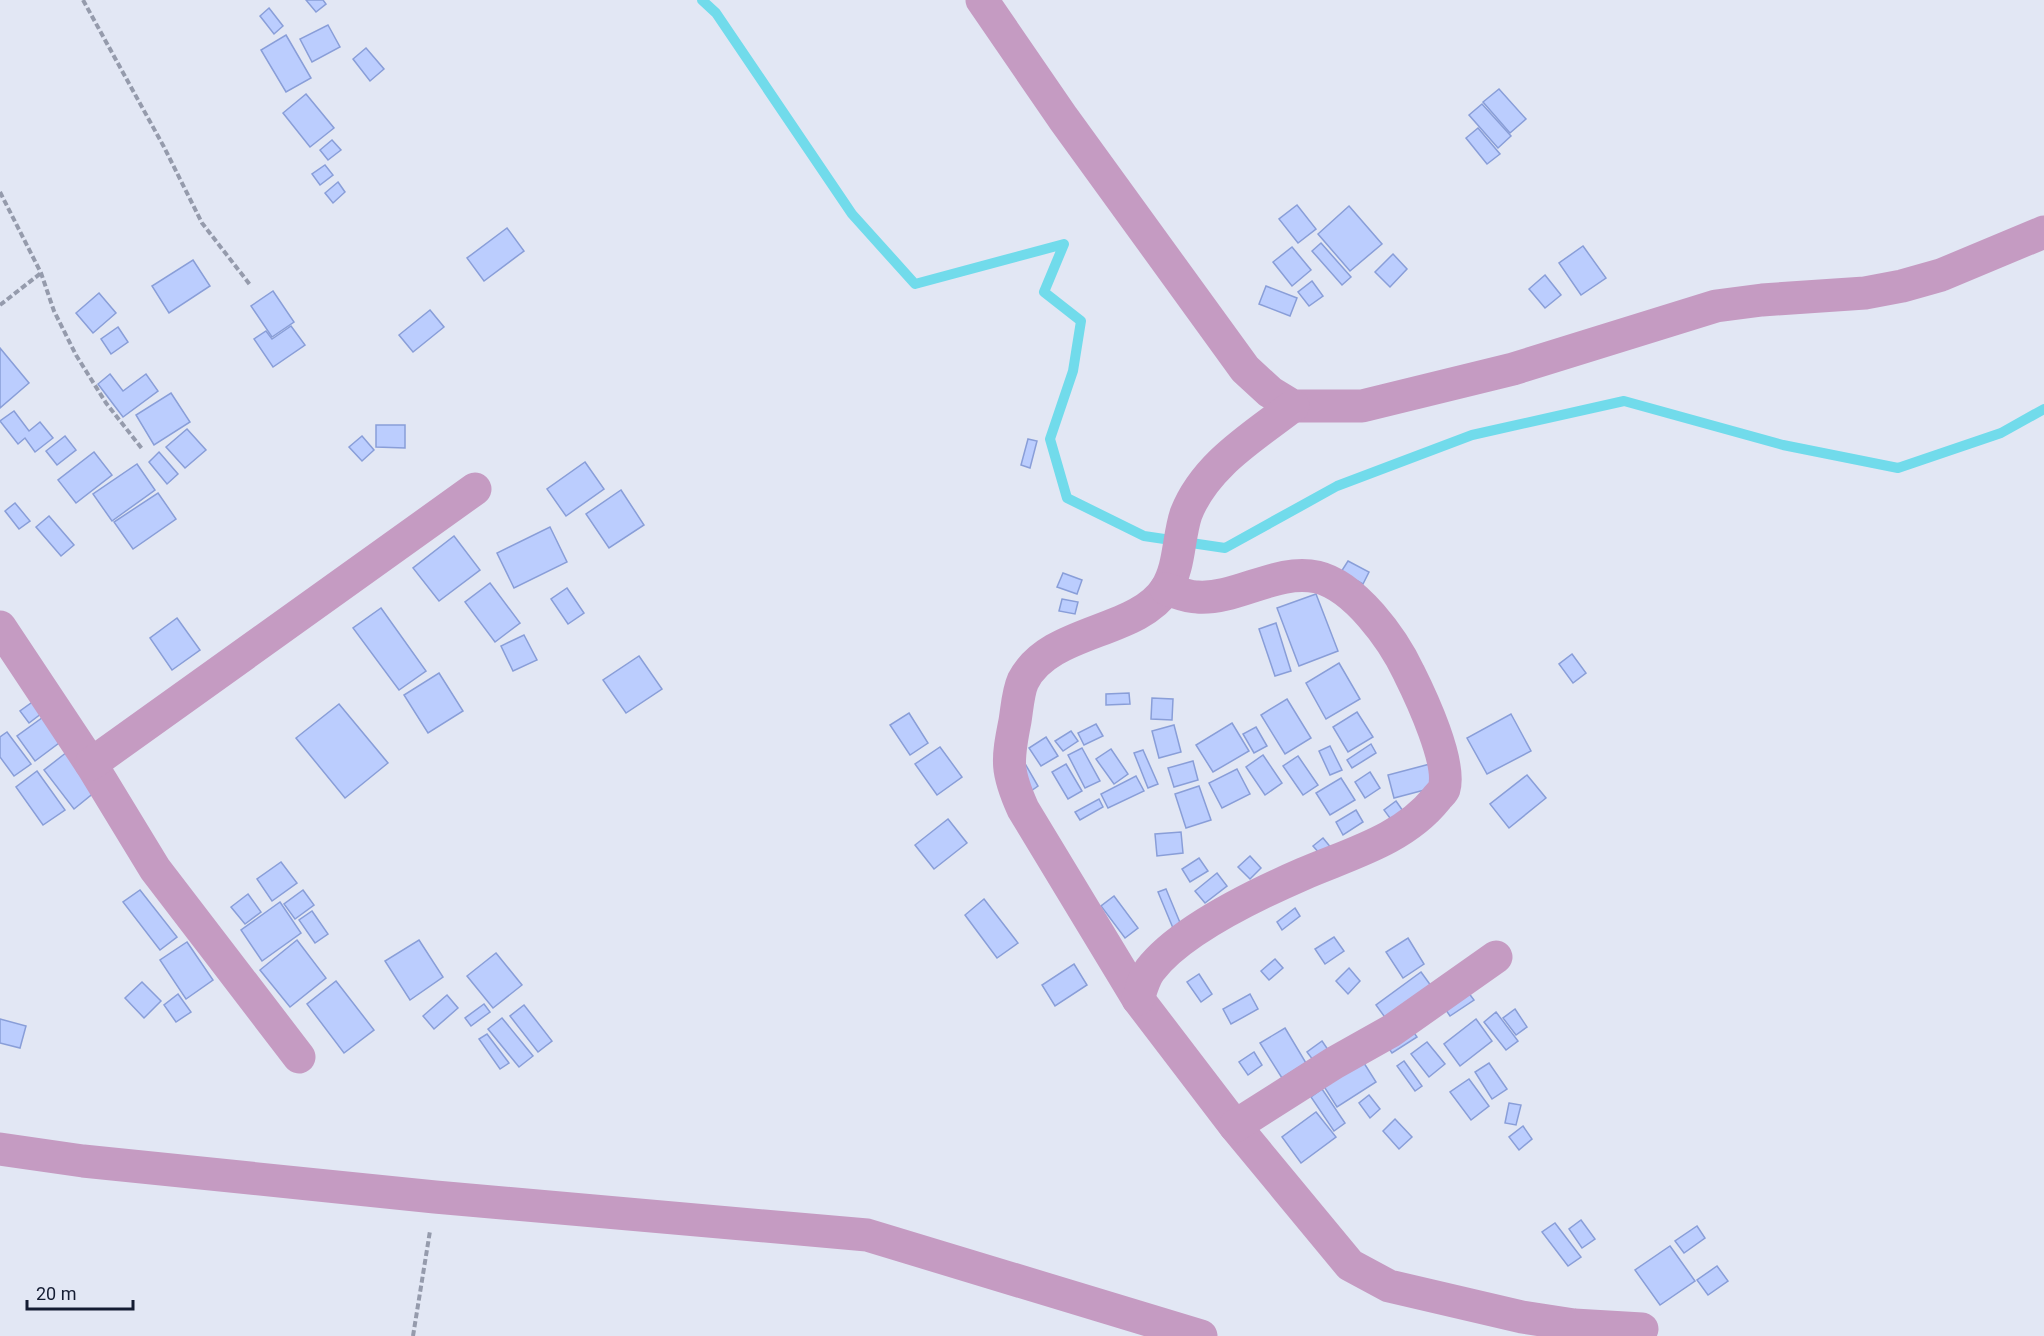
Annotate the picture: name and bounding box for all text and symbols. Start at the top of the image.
scale bar [27,1273,134,1311]
text: 20 m [36,1283,76,1304]

